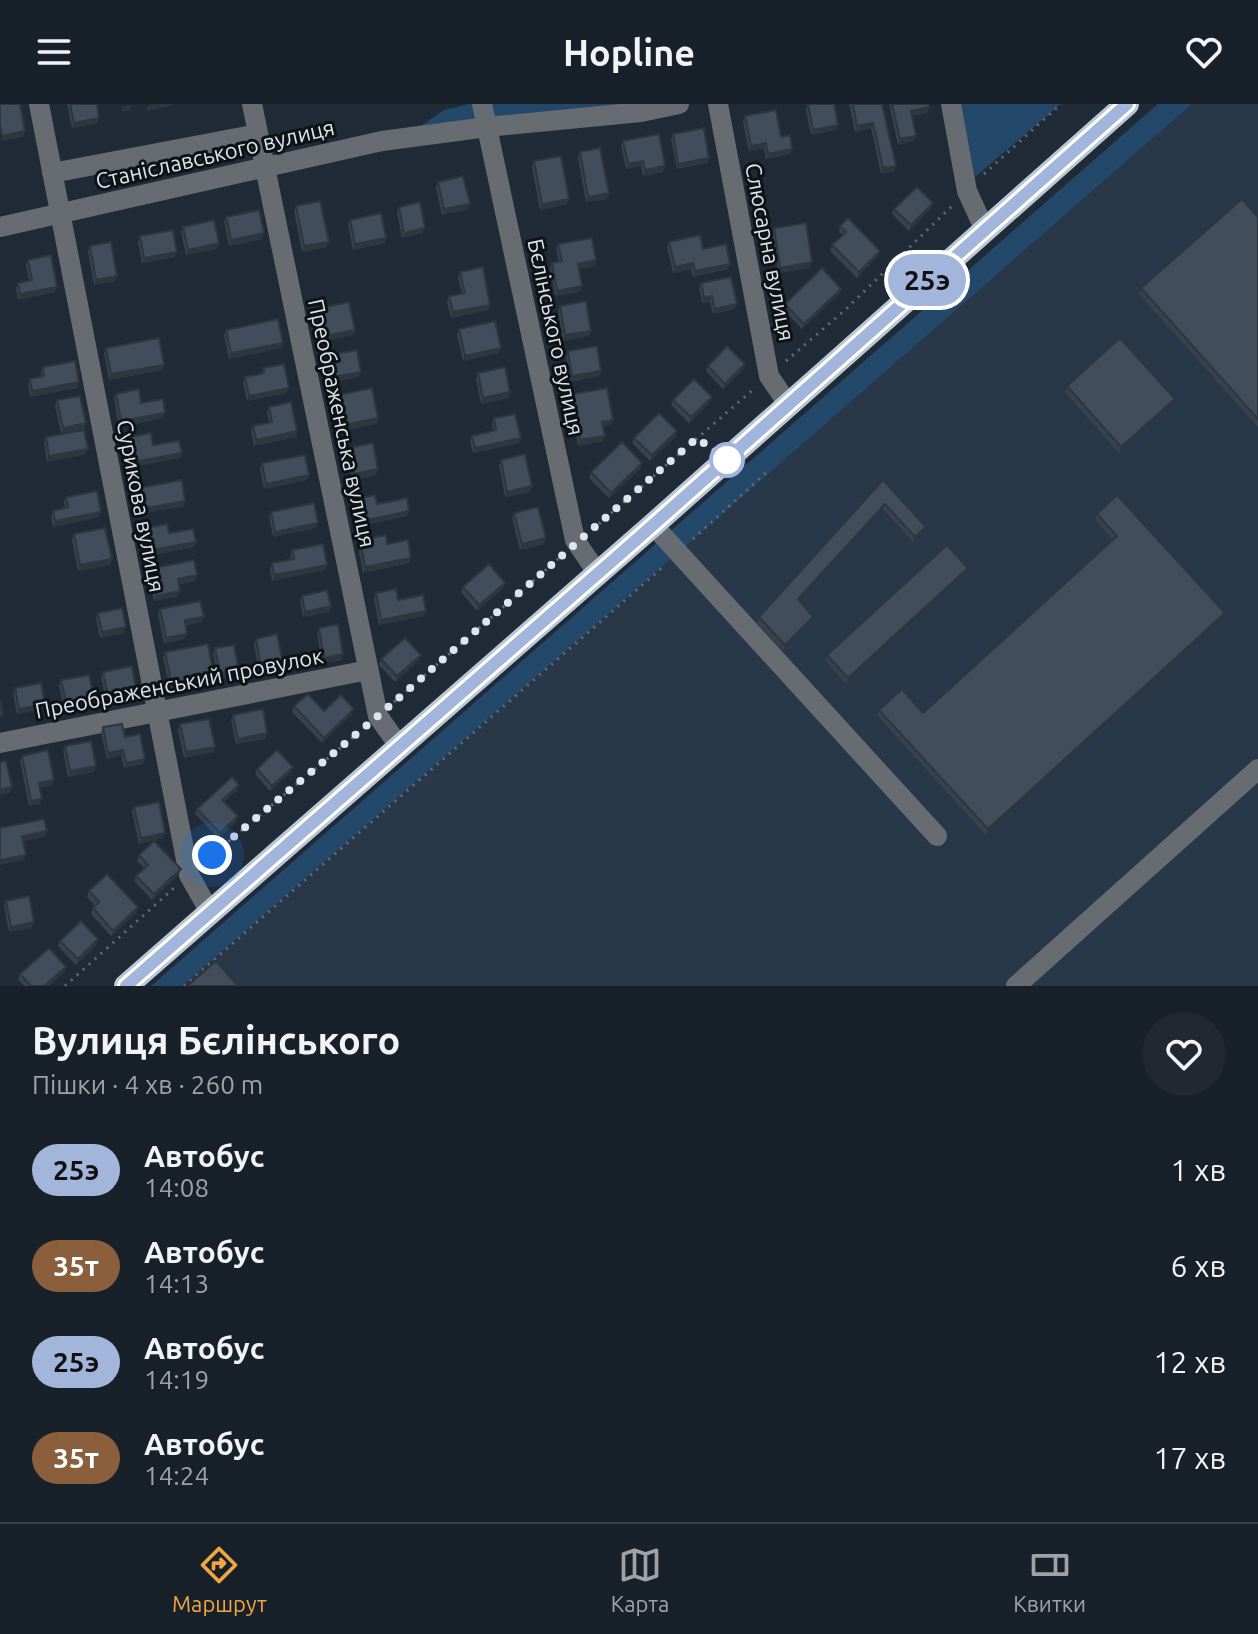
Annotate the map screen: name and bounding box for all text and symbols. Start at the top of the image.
icon: menu [32,30,76,74]
icon: heart [1182,30,1226,74]
text: Hopline [563,32,695,73]
street label: Станіславського вулиця [93,114,337,193]
street label: Слюсарна вулиця [741,161,800,343]
street label: Бєлінського вулиця [523,236,590,437]
line badge: 25э [881,254,973,306]
text: 25э [904,264,950,295]
street label: Преображенська вулиця [304,296,381,549]
street label: Сурикова вулиця [113,418,170,594]
unlabelled marker [710,443,744,477]
street label: Преображенський провулок [33,642,325,723]
your location [192,835,232,875]
button: heart [1142,1012,1226,1096]
text: Вулиця Бєлінського [32,1019,400,1061]
text: Пішки · 4 хв · 260 m [32,1070,263,1099]
text: Автобус [144,1139,264,1173]
text: 1 хв [1171,1153,1226,1187]
text: 25э [53,1154,99,1185]
text: 14:08 [144,1173,209,1202]
text: Автобус [144,1235,264,1269]
text: 6 хв [1171,1249,1226,1283]
text: 35т [53,1250,99,1281]
text: 14:13 [144,1269,209,1298]
text: Автобус [144,1331,264,1365]
text: 12 хв [1154,1345,1226,1379]
text: 25э [53,1346,99,1377]
text: 14:19 [144,1365,209,1394]
text: Автобус [144,1427,264,1461]
text: 17 хв [1154,1441,1226,1475]
text: 35т [53,1442,99,1473]
text: 14:24 [144,1461,209,1490]
tab: Маршрут [172,1543,267,1616]
tab: Карта [611,1543,669,1616]
tab: Квитки [1013,1543,1086,1616]

